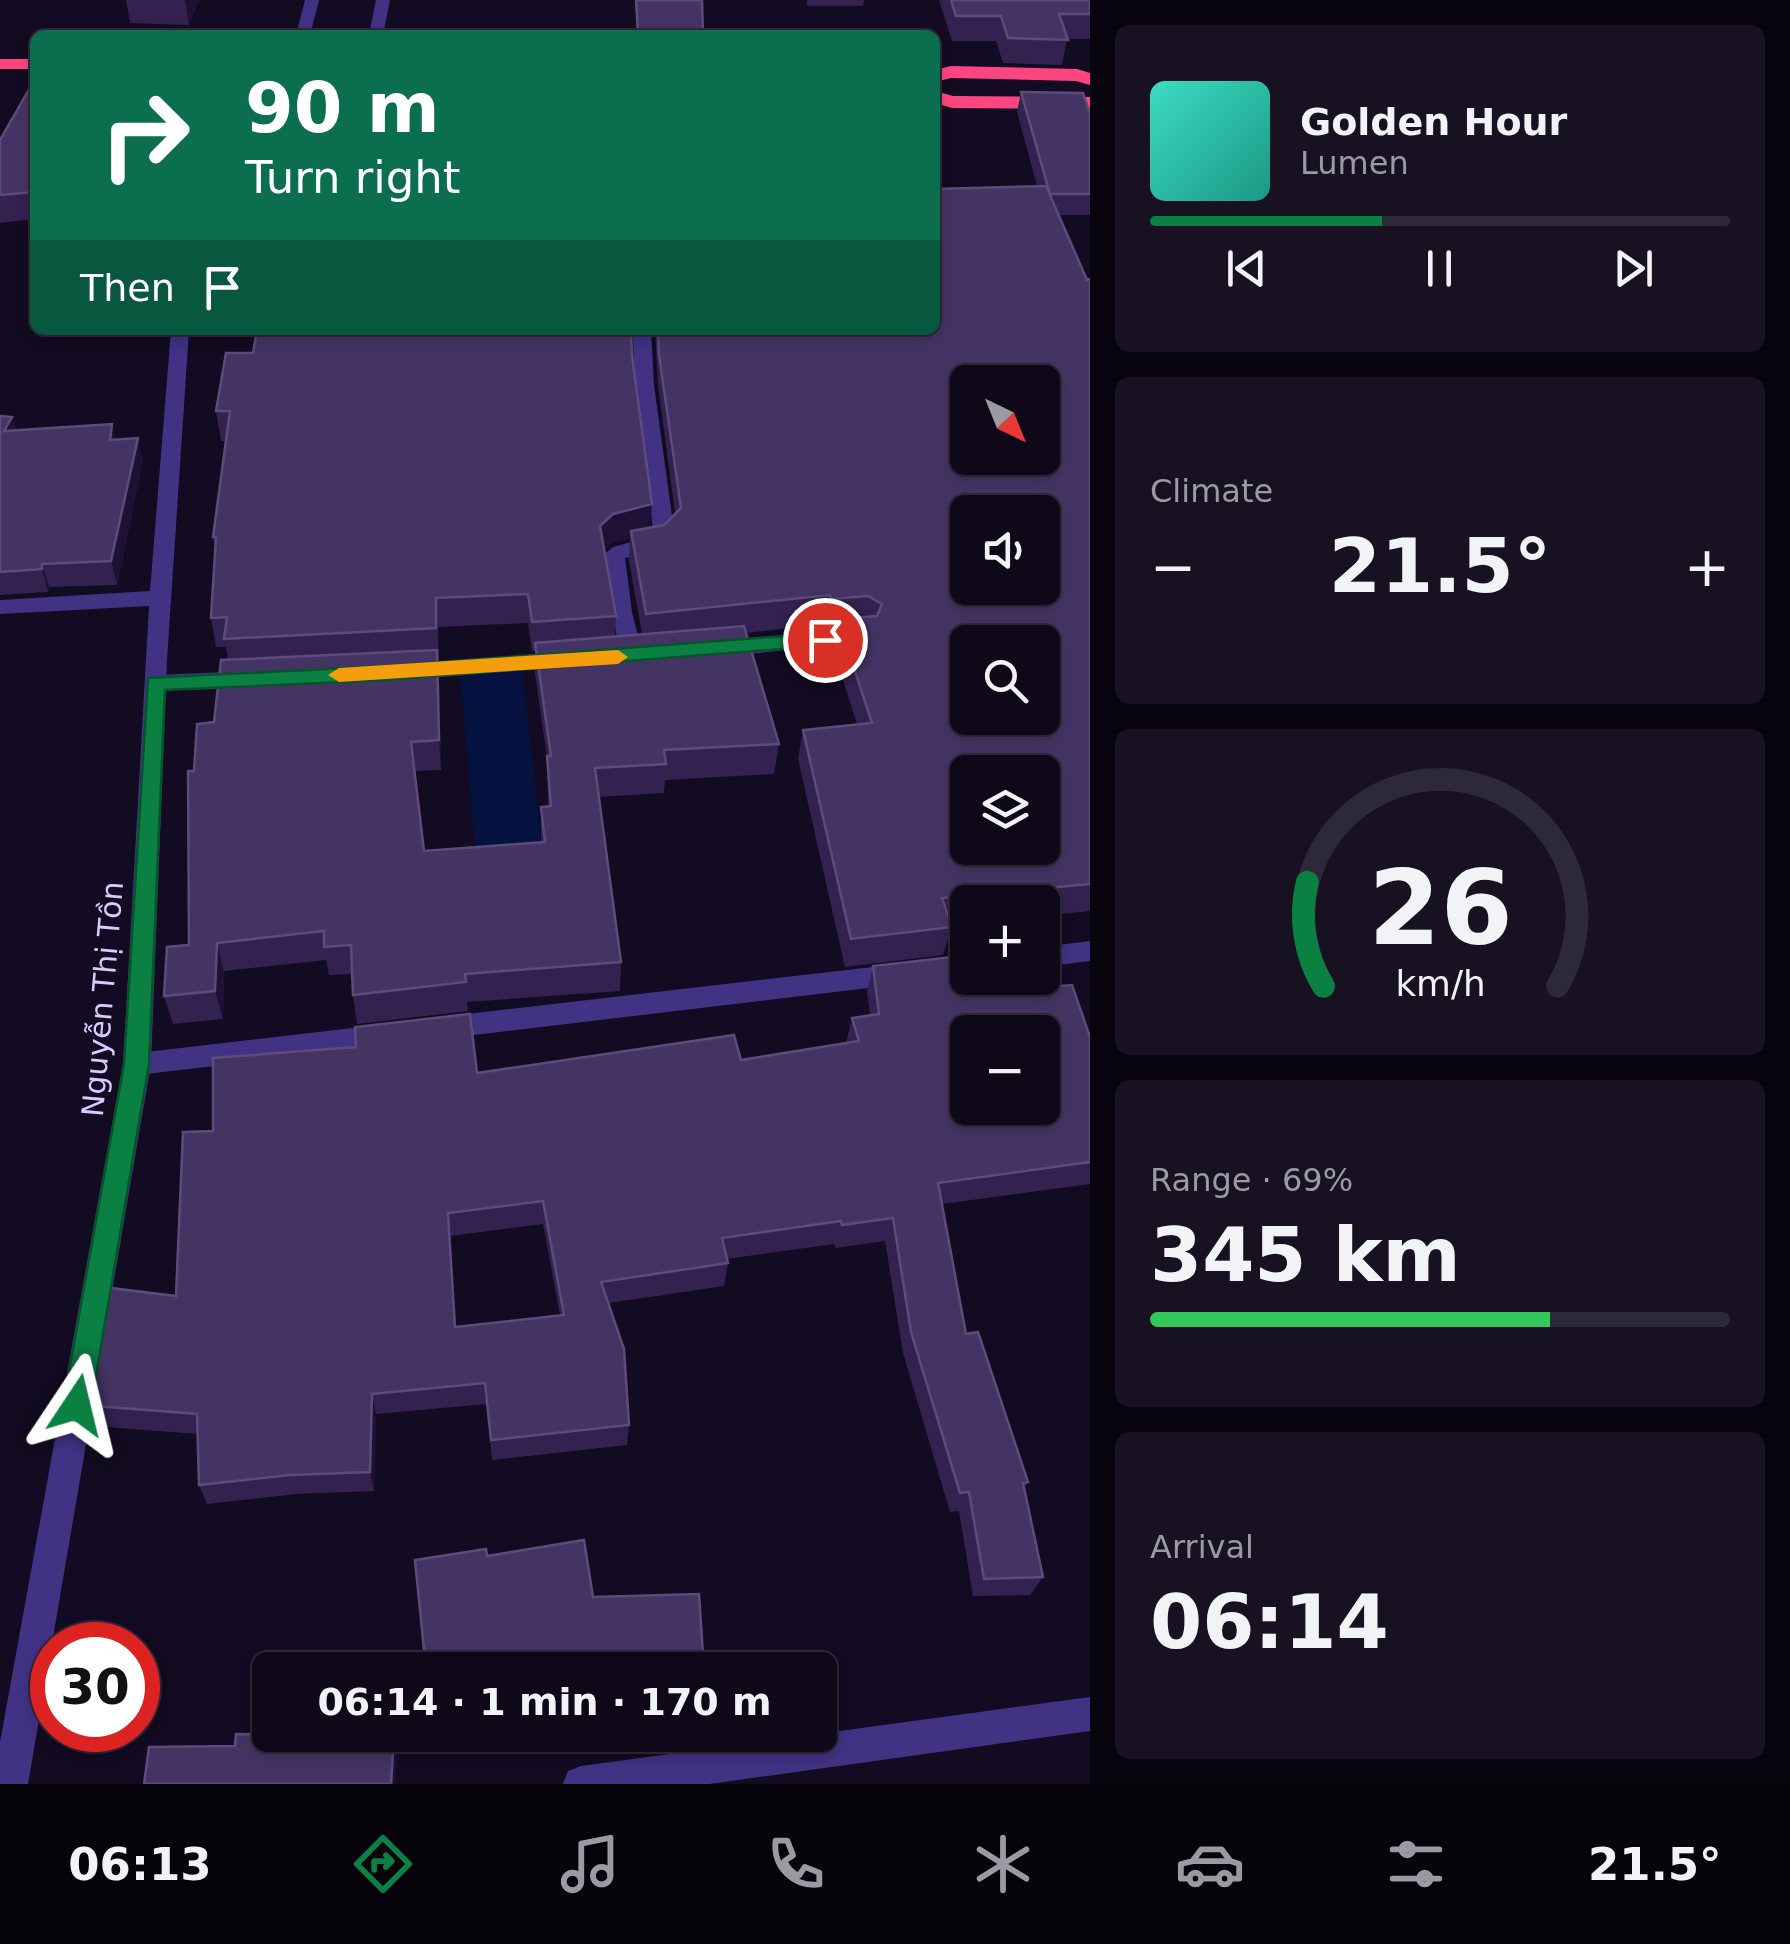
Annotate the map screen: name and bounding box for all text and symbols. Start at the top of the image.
text: 90 m [245,67,440,149]
icon: right [80,70,210,200]
text: Golden Hour [1300,100,1567,144]
text: Lumen [1300,144,1409,182]
text: Turn right [245,151,460,204]
icon: previous [1219,241,1274,296]
icon: pause [1412,241,1467,296]
icon: next [1606,241,1661,296]
icon: arrive [195,260,250,315]
text: Then [80,266,175,310]
north arrow [950,365,1060,475]
map controls [950,365,1060,1125]
text: Climate [1150,472,1273,510]
button: sound [950,495,1060,605]
text: 21.5° [1329,522,1551,610]
text: − [1150,535,1196,599]
text: + [1684,535,1730,599]
pin [783,598,868,683]
icon: arrive [798,613,853,668]
button: search [950,625,1060,735]
button: layers [950,755,1060,865]
text: 26 [1368,847,1512,969]
street label: Nguyễn Thị Tồn [75,880,130,1118]
button: + [950,885,1060,995]
text: km/h [1395,963,1485,1004]
button: − [950,1015,1060,1125]
text: Range · 69% [1150,1161,1353,1199]
text: 345 km [1150,1211,1461,1299]
position arrow [25,1353,129,1457]
text: Arrival [1150,1528,1254,1566]
text: 06:14 [1150,1578,1389,1666]
speed limit sign: 30 [30,1622,160,1752]
text: 06:14 · 1 min · 170 m [317,1680,772,1724]
icon: directions [348,1829,418,1899]
icon: music [555,1829,625,1899]
icon: phone [761,1829,831,1899]
icon: climate [968,1829,1038,1899]
icon: car [1175,1829,1245,1899]
icon: filters [1381,1829,1451,1899]
text: 06:13 [68,1838,212,1891]
text: 21.5° [1588,1838,1722,1891]

